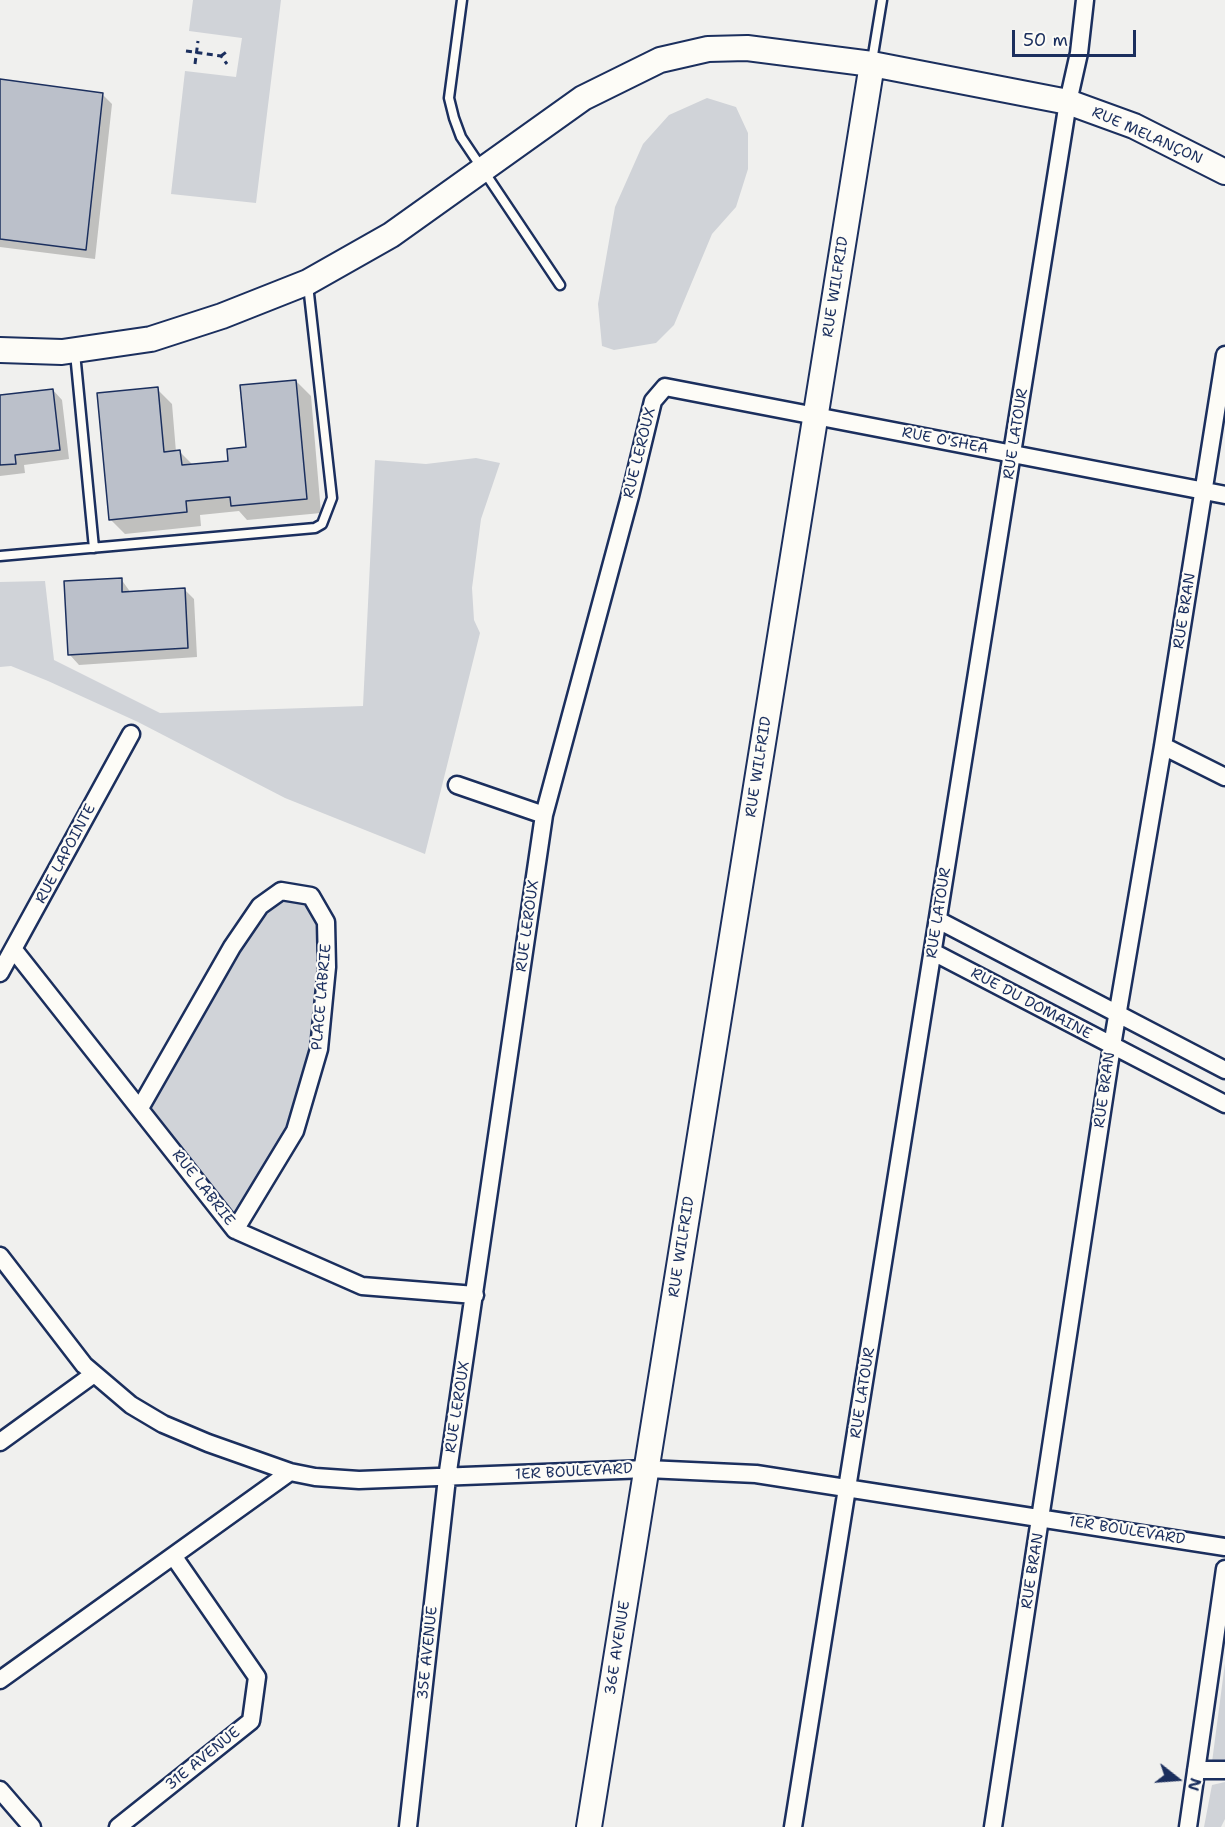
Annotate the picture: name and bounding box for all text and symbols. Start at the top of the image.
scale bar [1015,18,1140,56]
text: 50 m [1023,28,1068,52]
street label: RUE MELANÇON [1089,104,1205,168]
street label: RUE WILFRID [819,235,853,339]
street label: RUE LATOUR [1000,387,1032,481]
street label: RUE LEROUX [620,406,660,500]
street label: RUE O'SHEA [900,424,990,458]
street label: RUE BRAN [1170,572,1200,650]
street label: RUE WILFRID [742,715,776,819]
street label: RUE LAPOINTE [32,801,100,907]
street label: RUE LATOUR [923,866,955,960]
street label: RUE LEROUX [513,879,543,973]
street label: PLACE LABRIE [308,943,336,1051]
street label: RUE DU DOMAINE [967,964,1095,1044]
street label: RUE BRAN [1091,1051,1119,1129]
street label: RUE LABRIE [168,1147,238,1229]
street label: RUE WILFRID [665,1195,699,1299]
street label: RUE LATOUR [847,1346,879,1440]
street label: RUE LEROUX [442,1360,474,1454]
street label: 1ER BOULEVARD [515,1460,633,1484]
street label: 1ER BOULEVARD [1067,1513,1187,1549]
street label: RUE BRAN [1018,1532,1048,1610]
street label: 36E AVENUE [602,1599,634,1697]
street label: 35E AVENUE [414,1605,442,1701]
street label: 31E AVENUE [162,1723,244,1795]
north arrow [1147,1749,1207,1809]
text: N [1183,1775,1207,1794]

